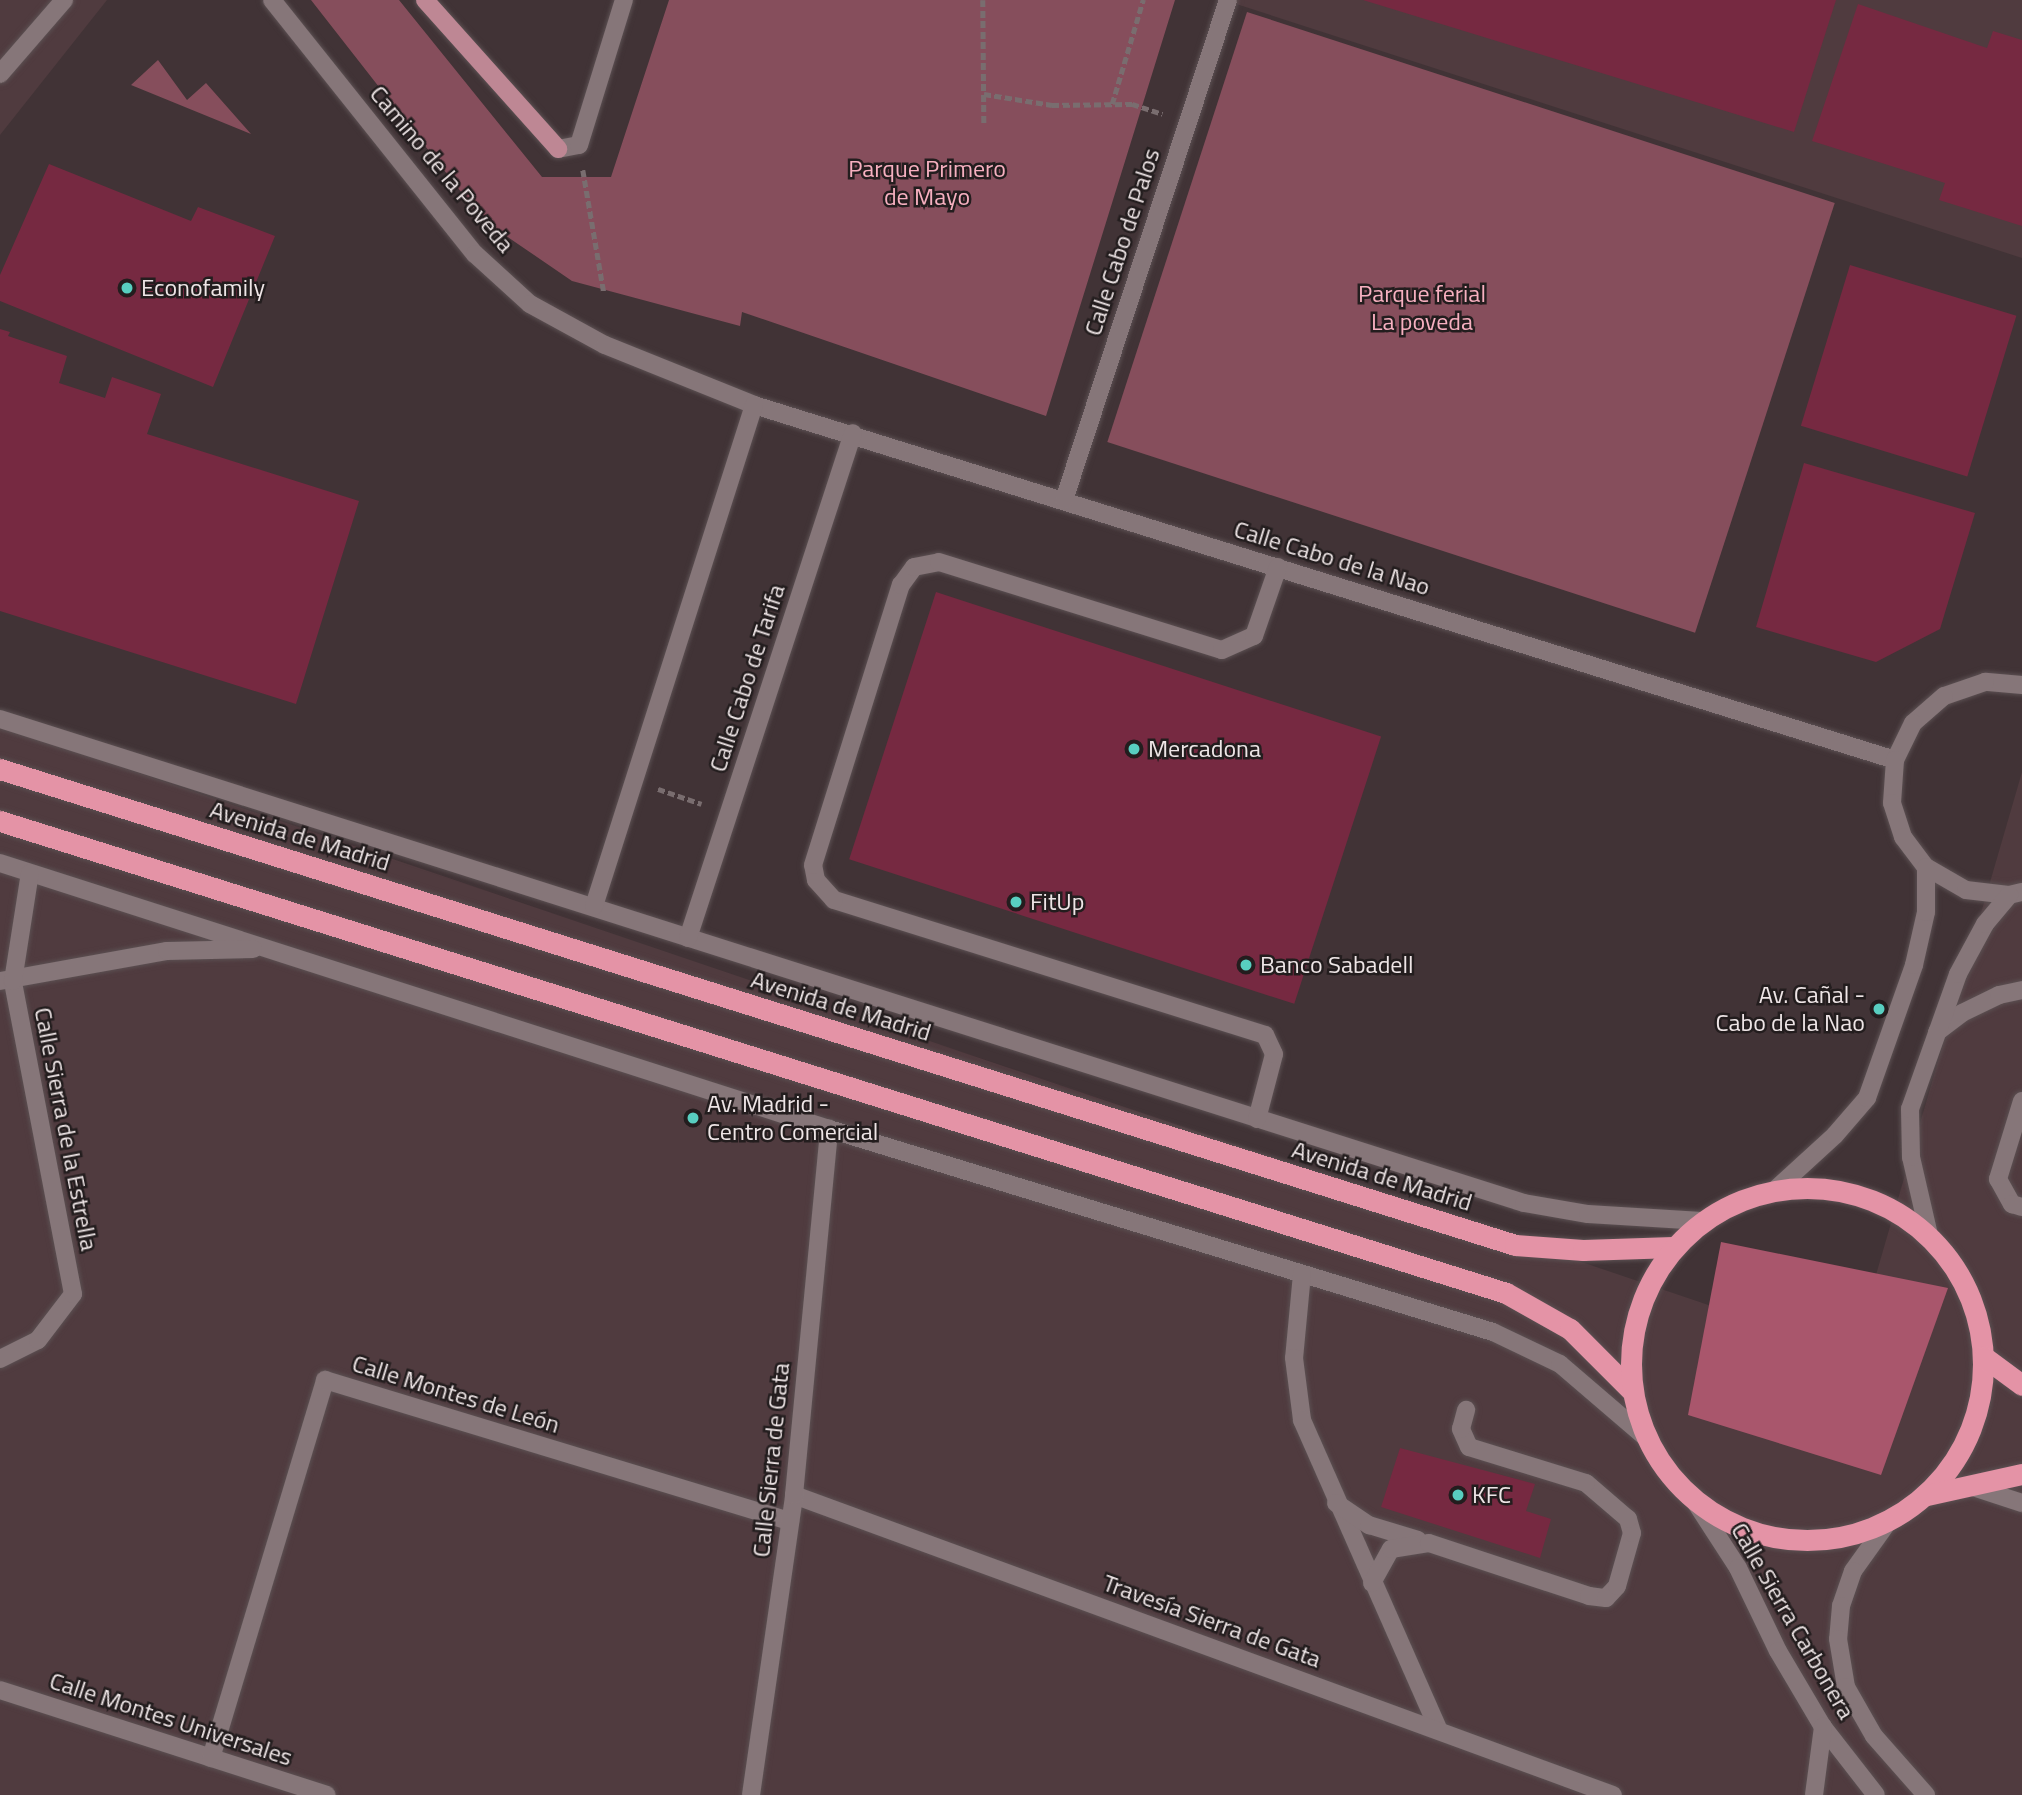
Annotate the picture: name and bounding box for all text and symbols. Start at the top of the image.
street label: Camino de la Poveda [364,80,520,258]
street label: Calle Cabo de Palos [1078,145,1166,339]
park label: Parque Primero de Mayo [848,155,1006,211]
place label: Econofamily [141,274,265,302]
marker: Econofamily [119,280,135,296]
park label: Parque ferial La poveda [1358,280,1486,336]
street label: Calle Cabo de la Nao [1231,515,1433,601]
street label: Calle Cabo de Tarifa [703,581,791,775]
place label: Mercadona [1148,735,1261,763]
marker: Mercadona [1126,741,1142,757]
street label: Avenida de Madrid [207,795,393,877]
place label: FitUp [1030,888,1084,916]
marker: FitUp [1008,894,1024,910]
place label: Banco Sabadell [1260,951,1414,979]
marker: Banco Sabadell [1238,957,1254,973]
street label: Avenida de Madrid [748,965,934,1047]
place label: Av. Cañal - Cabo de la Nao [1715,981,1865,1037]
marker: Av. Cañal - Cabo de la Nao [1871,1001,1887,1017]
street label: Calle Sierra de la Estrella [28,1005,104,1253]
place label: Av. Madrid - Centro Comercial [707,1090,878,1146]
marker: Av. Madrid - Centro Comercial [685,1110,701,1126]
street label: Avenida de Madrid [1289,1135,1475,1217]
street label: Calle Montes de León [349,1349,563,1439]
street label: Calle Sierra de Gata [746,1361,796,1559]
place label: KFC [1472,1481,1511,1509]
marker: KFC [1450,1487,1466,1503]
street label: Calle Sierra Carbonera [1725,1518,1861,1724]
street label: Travesía Sierra de Gata [1099,1568,1325,1674]
street label: Calle Montes Universales [46,1666,296,1772]

